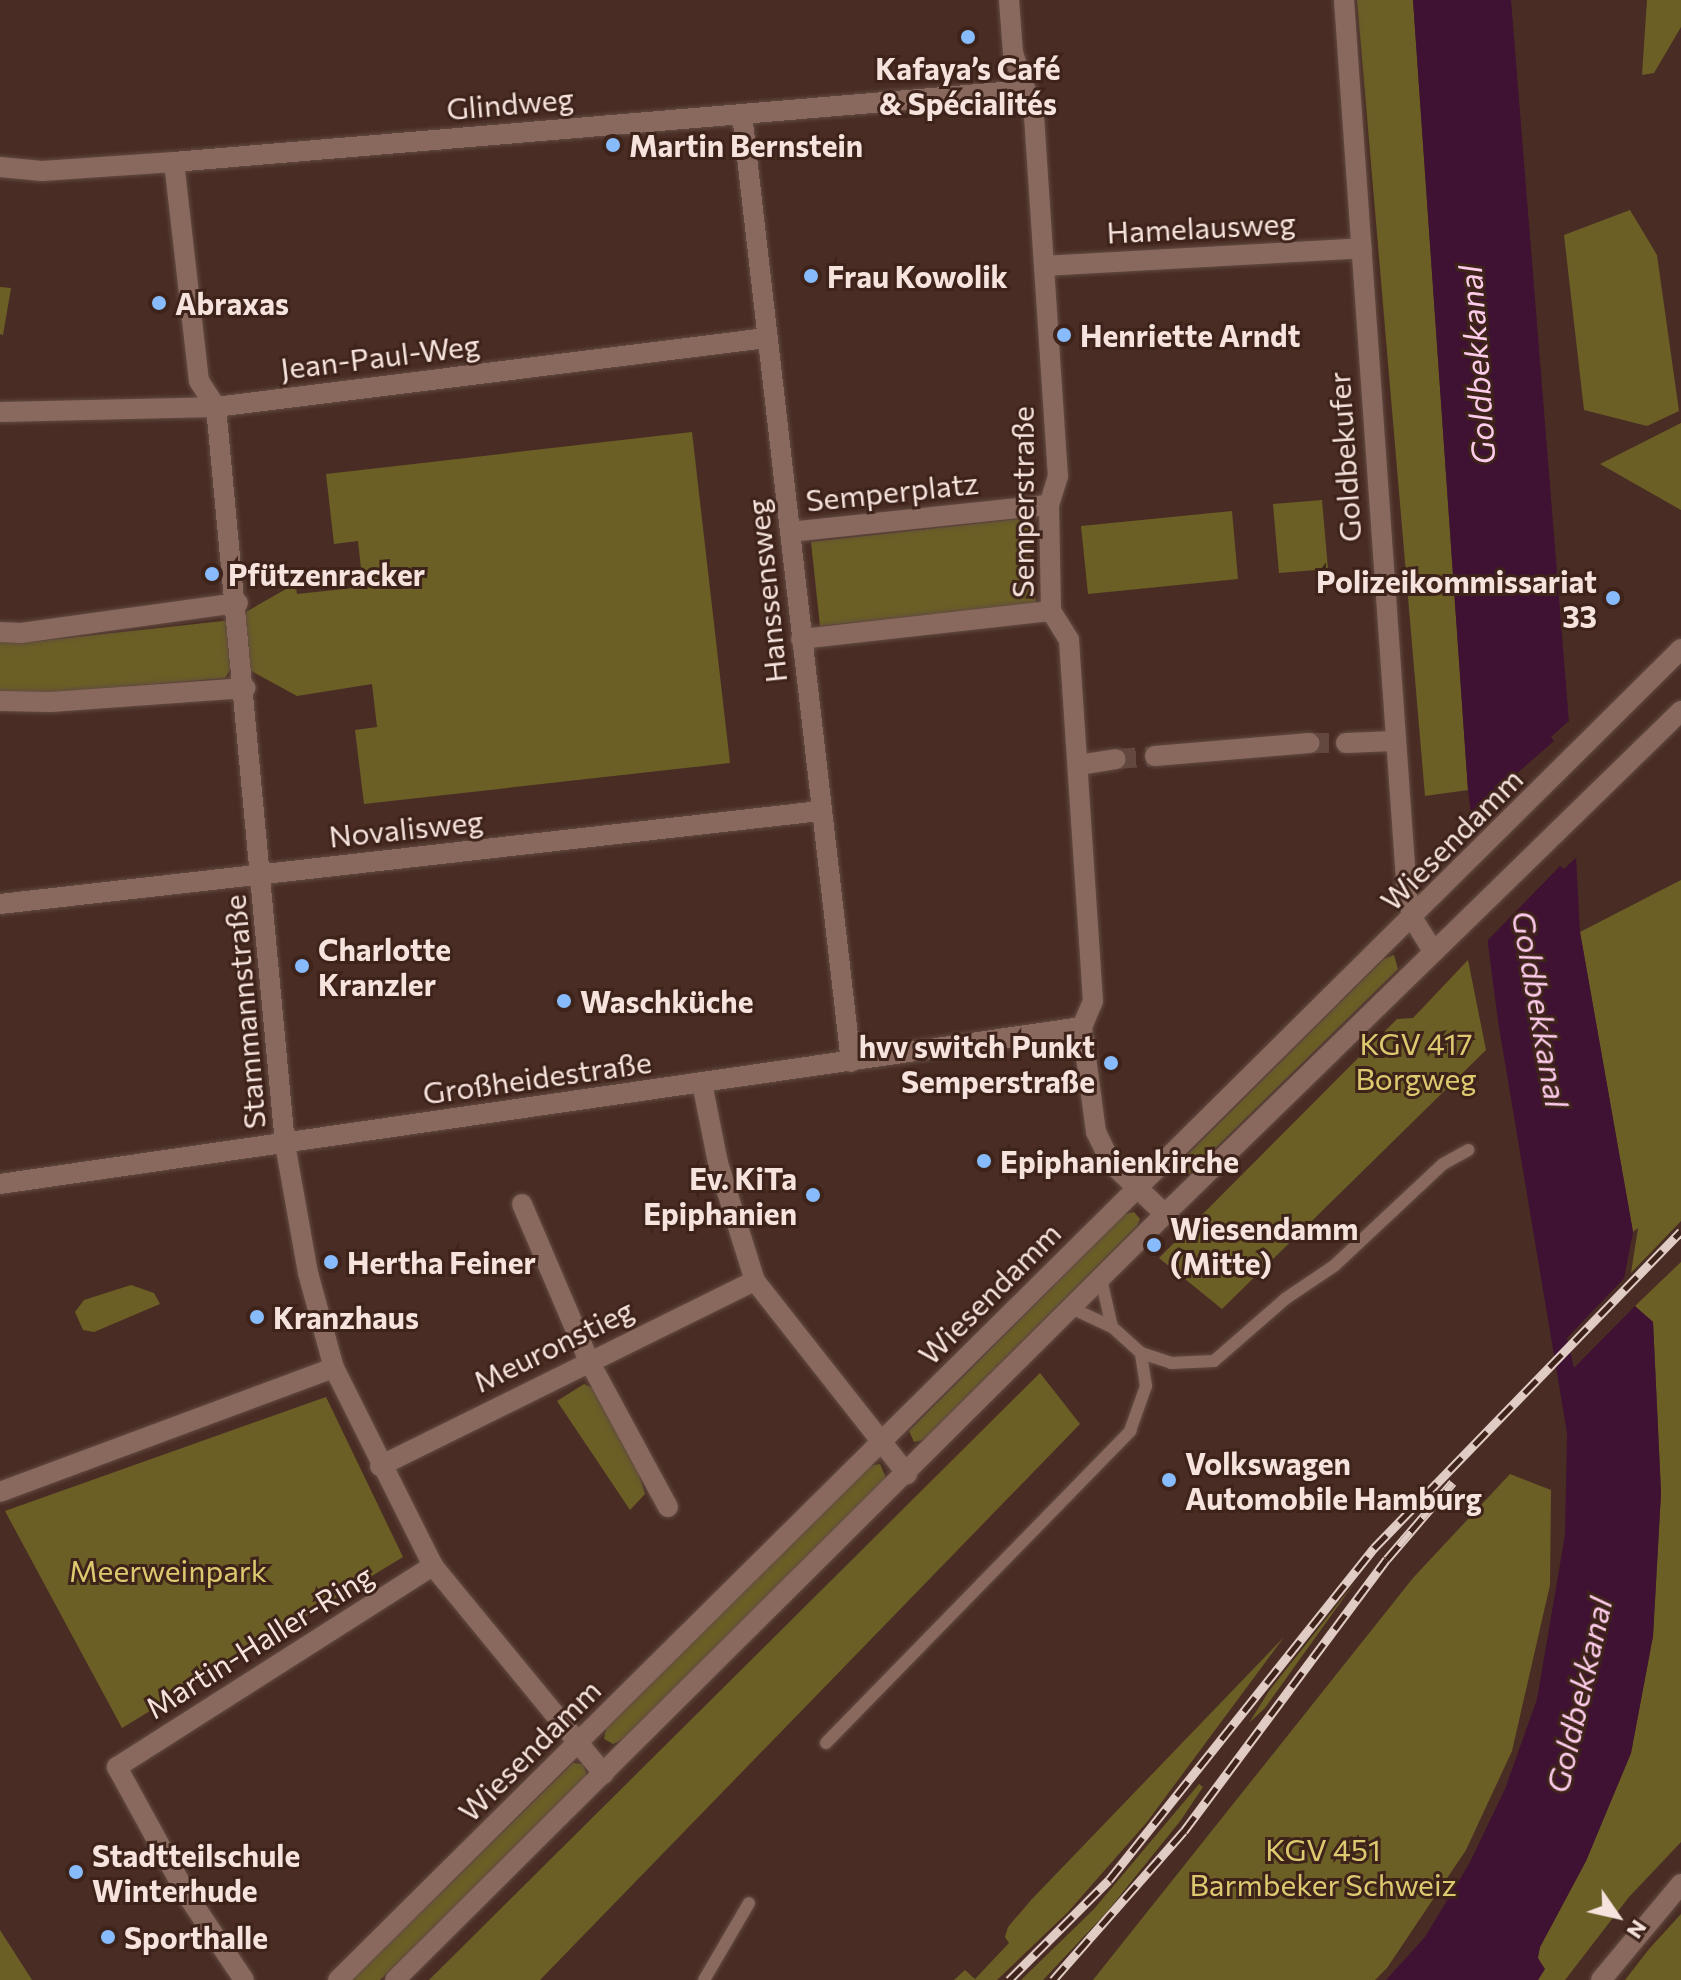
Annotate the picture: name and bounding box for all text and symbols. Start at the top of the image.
marker: Kafaya’s Café & Spécialités [959,28,977,46]
place label: Kafaya’s Café & Spécialités [875,50,1061,120]
street label: Glindweg [445,80,575,126]
place label: Martin Bernstein [629,127,863,163]
marker: Martin Bernstein [604,136,622,154]
street label: Hamelausweg [1106,204,1296,250]
place label: Frau Kowolik [827,258,1008,294]
water label: Goldbekkanal [1450,264,1502,466]
marker: Frau Kowolik [802,267,820,285]
place label: Abraxas [175,285,289,321]
marker: Abraxas [150,294,168,312]
place label: Henriette Arndt [1080,317,1300,353]
street label: Jean-Paul-Weg [278,326,482,386]
marker: Henriette Arndt [1055,326,1073,344]
street label: Goldbekufer [1320,371,1368,543]
street label: Semperstraße [1004,406,1040,598]
street label: Semperplatz [804,464,980,518]
street label: Hanssensweg [738,497,794,685]
place label: Pfützenracker [228,556,425,592]
place label: Polizeikommissariat 33 [1316,563,1597,634]
marker: Pfützenracker [203,565,221,583]
marker: Polizeikommissariat 33 [1604,589,1622,607]
street label: Wiesendamm [1372,760,1530,918]
street label: Novalisweg [327,802,485,854]
street label: Stammannstraße [216,893,272,1131]
water label: Goldbekkanal [1505,907,1577,1111]
place label: Charlotte Kranzler [318,931,451,1002]
marker: Charlotte Kranzler [293,957,311,975]
place label: Waschküche [580,983,753,1019]
marker: Waschküche [555,992,573,1010]
park label: KGV 417 Borgweg [1355,1025,1477,1096]
place label: hvv switch Punkt Semperstraße [859,1028,1095,1098]
street label: Großheidestraße [420,1043,654,1111]
marker: hvv switch Punkt Semperstraße [1102,1054,1120,1072]
place label: Epiphanienkirche [1000,1143,1239,1179]
marker: Epiphanienkirche [975,1152,993,1170]
place label: Ev. KiTa Epiphanien [643,1160,797,1230]
marker: Ev. KiTa Epiphanien [804,1186,822,1204]
place label: Wiesendamm (Mitte) [1170,1210,1358,1280]
street label: Wiesendamm [910,1214,1068,1372]
marker: Wiesendamm (Mitte) [1145,1236,1163,1254]
place label: Hertha Feiner [347,1244,536,1280]
marker: Hertha Feiner [322,1253,340,1271]
street label: Meuronstieg [467,1291,639,1399]
place label: Kranzhaus [273,1299,419,1335]
marker: Kranzhaus [248,1308,266,1326]
place label: Volkswagen Automobile Hamburg [1185,1445,1482,1516]
marker: Volkswagen Automobile Hamburg [1160,1471,1178,1489]
park label: Meerweinpark [69,1552,267,1588]
street label: Martin-Haller-Ring [139,1557,379,1725]
water label: Goldbekkanal [1537,1593,1619,1797]
street label: Wiesendamm [450,1671,608,1829]
park label: KGV 451 Barmbeker Schweiz [1189,1831,1457,1902]
place label: Stadtteilschule Winterhude [92,1837,300,1908]
marker: Stadtteilschule Winterhude [67,1863,85,1881]
north arrow [1577,1876,1657,1956]
text: N [1622,1915,1653,1944]
place label: Sporthalle [124,1919,268,1955]
marker: Sporthalle [99,1928,117,1946]

